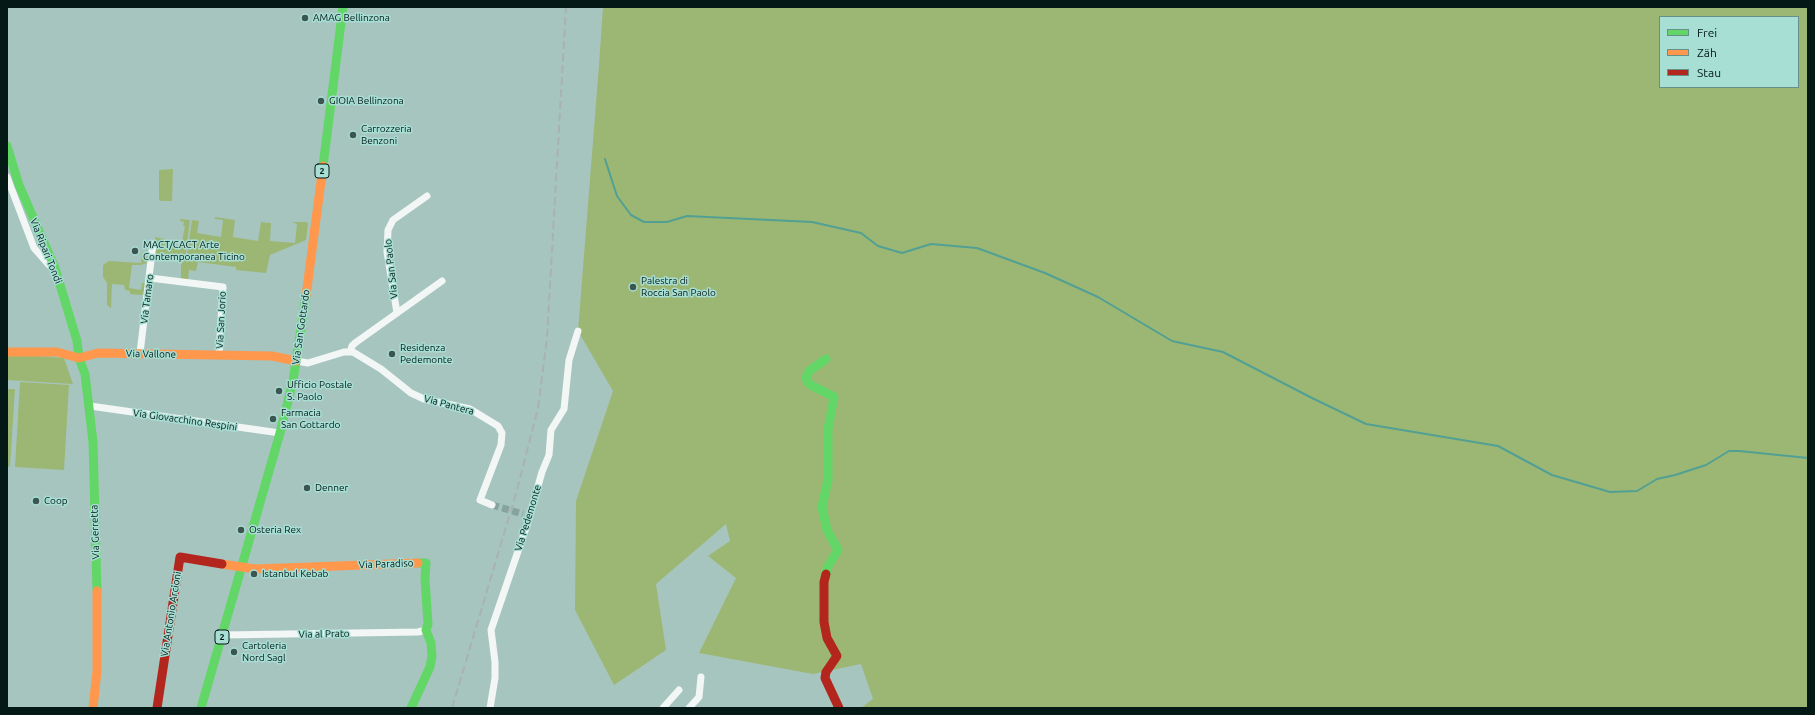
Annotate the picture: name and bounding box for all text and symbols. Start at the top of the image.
place label: AMAG Bellinzona [313,12,390,24]
marker: AMAG Bellinzona [300,13,310,23]
legend [1659,16,1799,88]
text: Frei [1697,26,1717,39]
text: Zäh [1697,46,1717,59]
text: Stau [1697,66,1721,79]
place label: GIOIA Bellinzona [329,95,404,107]
marker: GIOIA Bellinzona [316,96,326,106]
place label: Carrozzeria Benzoni [361,123,412,146]
marker: Carrozzeria Benzoni [348,130,358,140]
road number: 2 [315,164,329,178]
street label: Via Ripari Tondi [27,216,65,286]
street label: Via San Paolo [382,238,400,300]
place label: MACT/CACT Arte Contemporanea Ticino [143,239,245,262]
marker: MACT/CACT Arte Contemporanea Ticino [130,246,140,256]
street label: Via Tamaro [138,273,156,325]
place label: Palestra di Roccia San Paolo [641,275,716,298]
marker: Palestra di Roccia San Paolo [628,282,638,292]
street label: Via San Gottardo [290,289,312,365]
street label: Via San Jorio [213,291,229,349]
place label: Residenza Pedemonte [400,342,452,366]
street label: Via Vallone [126,348,176,360]
marker: Residenza Pedemonte [387,349,397,359]
place label: Ufficio Postale S. Paolo [287,379,352,402]
marker: Ufficio Postale S. Paolo [274,386,284,396]
street label: Via Pantera [423,393,475,417]
street label: Via Giovacchino Respini [132,407,238,433]
place label: Farmacia San Gottardo [281,407,340,430]
marker: Farmacia San Gottardo [268,414,278,424]
place label: Denner [315,482,348,494]
marker: Denner [302,483,312,493]
street label: Via Pedemonte [512,483,544,553]
place label: Coop [44,495,68,507]
marker: Coop [31,496,41,506]
street label: Via Gerretta [88,504,102,560]
place label: Osteria Rex [249,524,301,536]
marker: Osteria Rex [236,525,246,535]
street label: Via Paradiso [358,557,414,571]
place label: Istanbul Kebab [262,568,328,580]
marker: Istanbul Kebab [249,569,259,579]
street label: Via Antonio Arcioni [158,571,184,657]
street label: Via al Prato [298,628,350,640]
road number: 2 [215,630,229,644]
place label: Cartoleria Nord Sagl [242,640,286,664]
marker: Cartoleria Nord Sagl [229,647,239,657]

